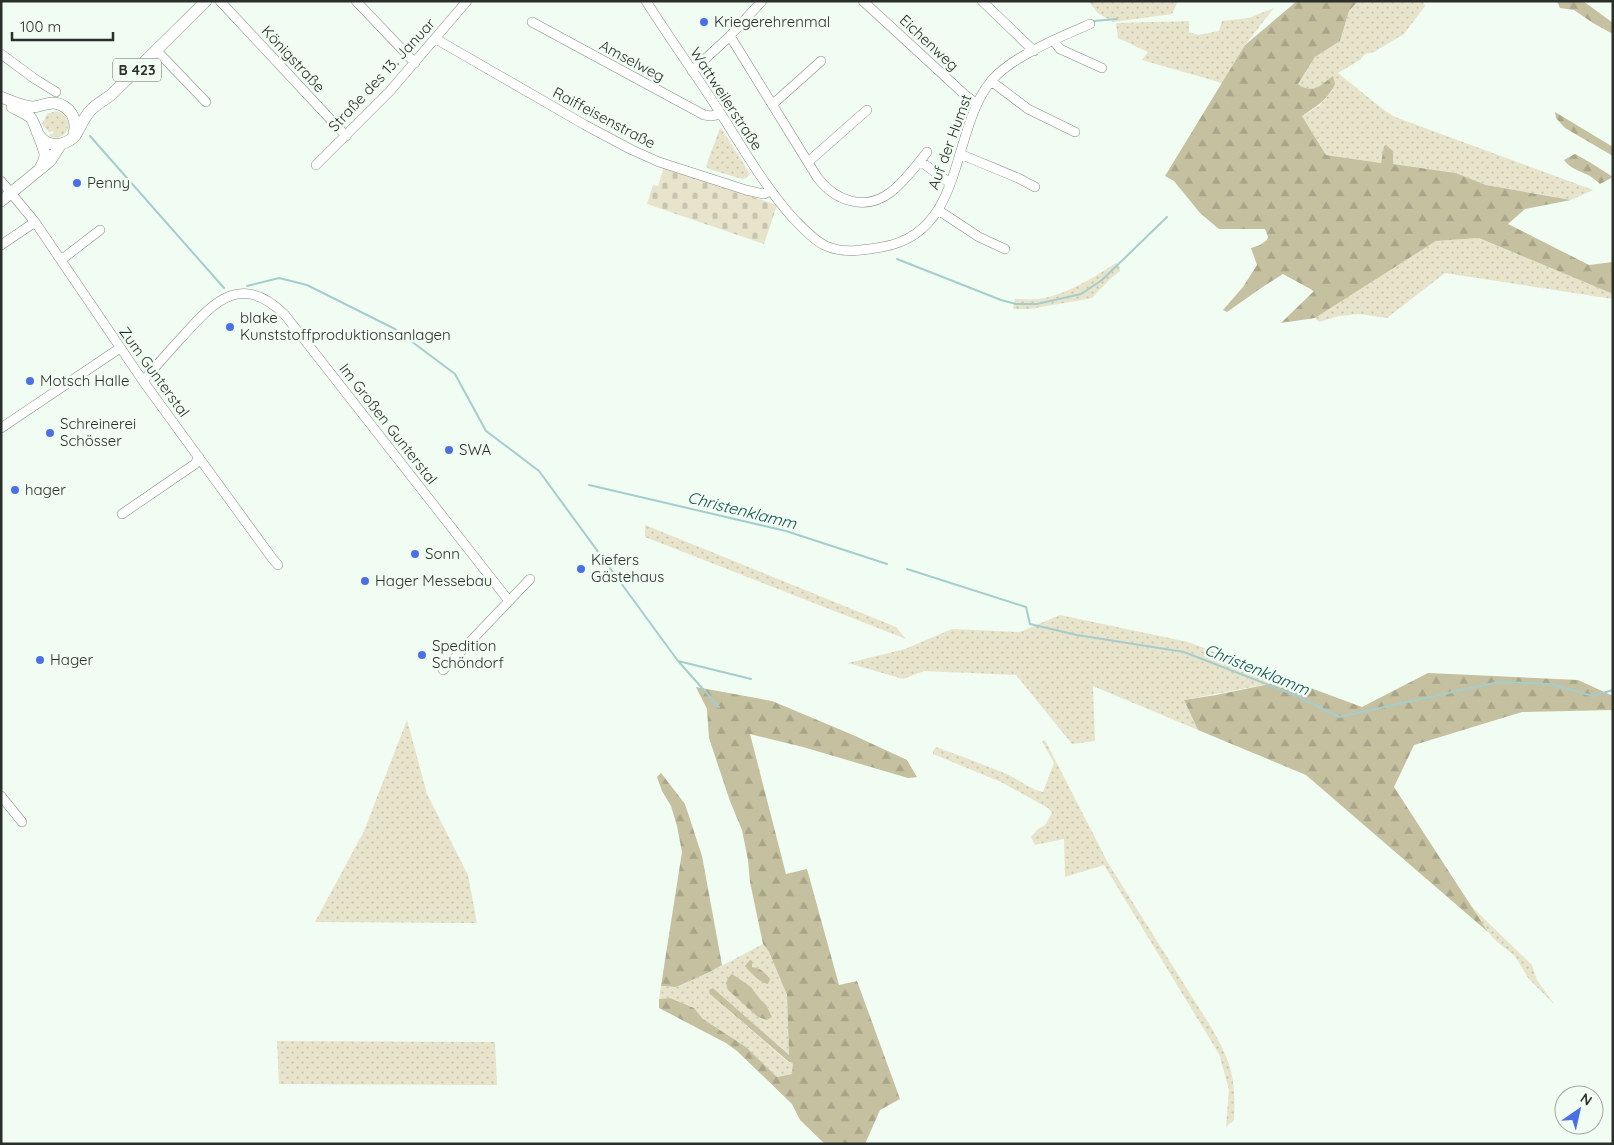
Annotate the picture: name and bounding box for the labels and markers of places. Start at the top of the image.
place label: Kriegerehrenmal [714,12,830,31]
marker: Kriegerehrenmal [698,16,710,28]
place label: Penny [87,173,130,192]
marker: Penny [71,177,83,189]
place label: blake Kunststoffproduktionsanlagen [240,308,451,344]
marker: blake Kunststoffproduktionsanlagen [224,321,236,333]
place label: Motsch Halle [40,371,129,390]
marker: Motsch Halle [24,375,36,387]
place label: Schreinerei Schösser [60,414,136,450]
marker: Schreinerei Schösser [44,427,56,439]
place label: SWA [459,440,492,459]
marker: SWA [443,444,455,456]
place label: hager [25,480,66,499]
marker: hager [9,484,21,496]
place label: Sonn [425,544,460,563]
marker: Sonn [409,548,421,560]
place label: Kiefers Gästehaus [591,550,664,586]
marker: Kiefers Gästehaus [575,563,587,575]
place label: Hager Messebau [375,571,492,590]
marker: Hager Messebau [359,575,371,587]
place label: Spedition Schöndorf [432,636,504,672]
marker: Spedition Schöndorf [416,649,428,661]
place label: Hager [50,650,93,669]
marker: Hager [34,654,46,666]

